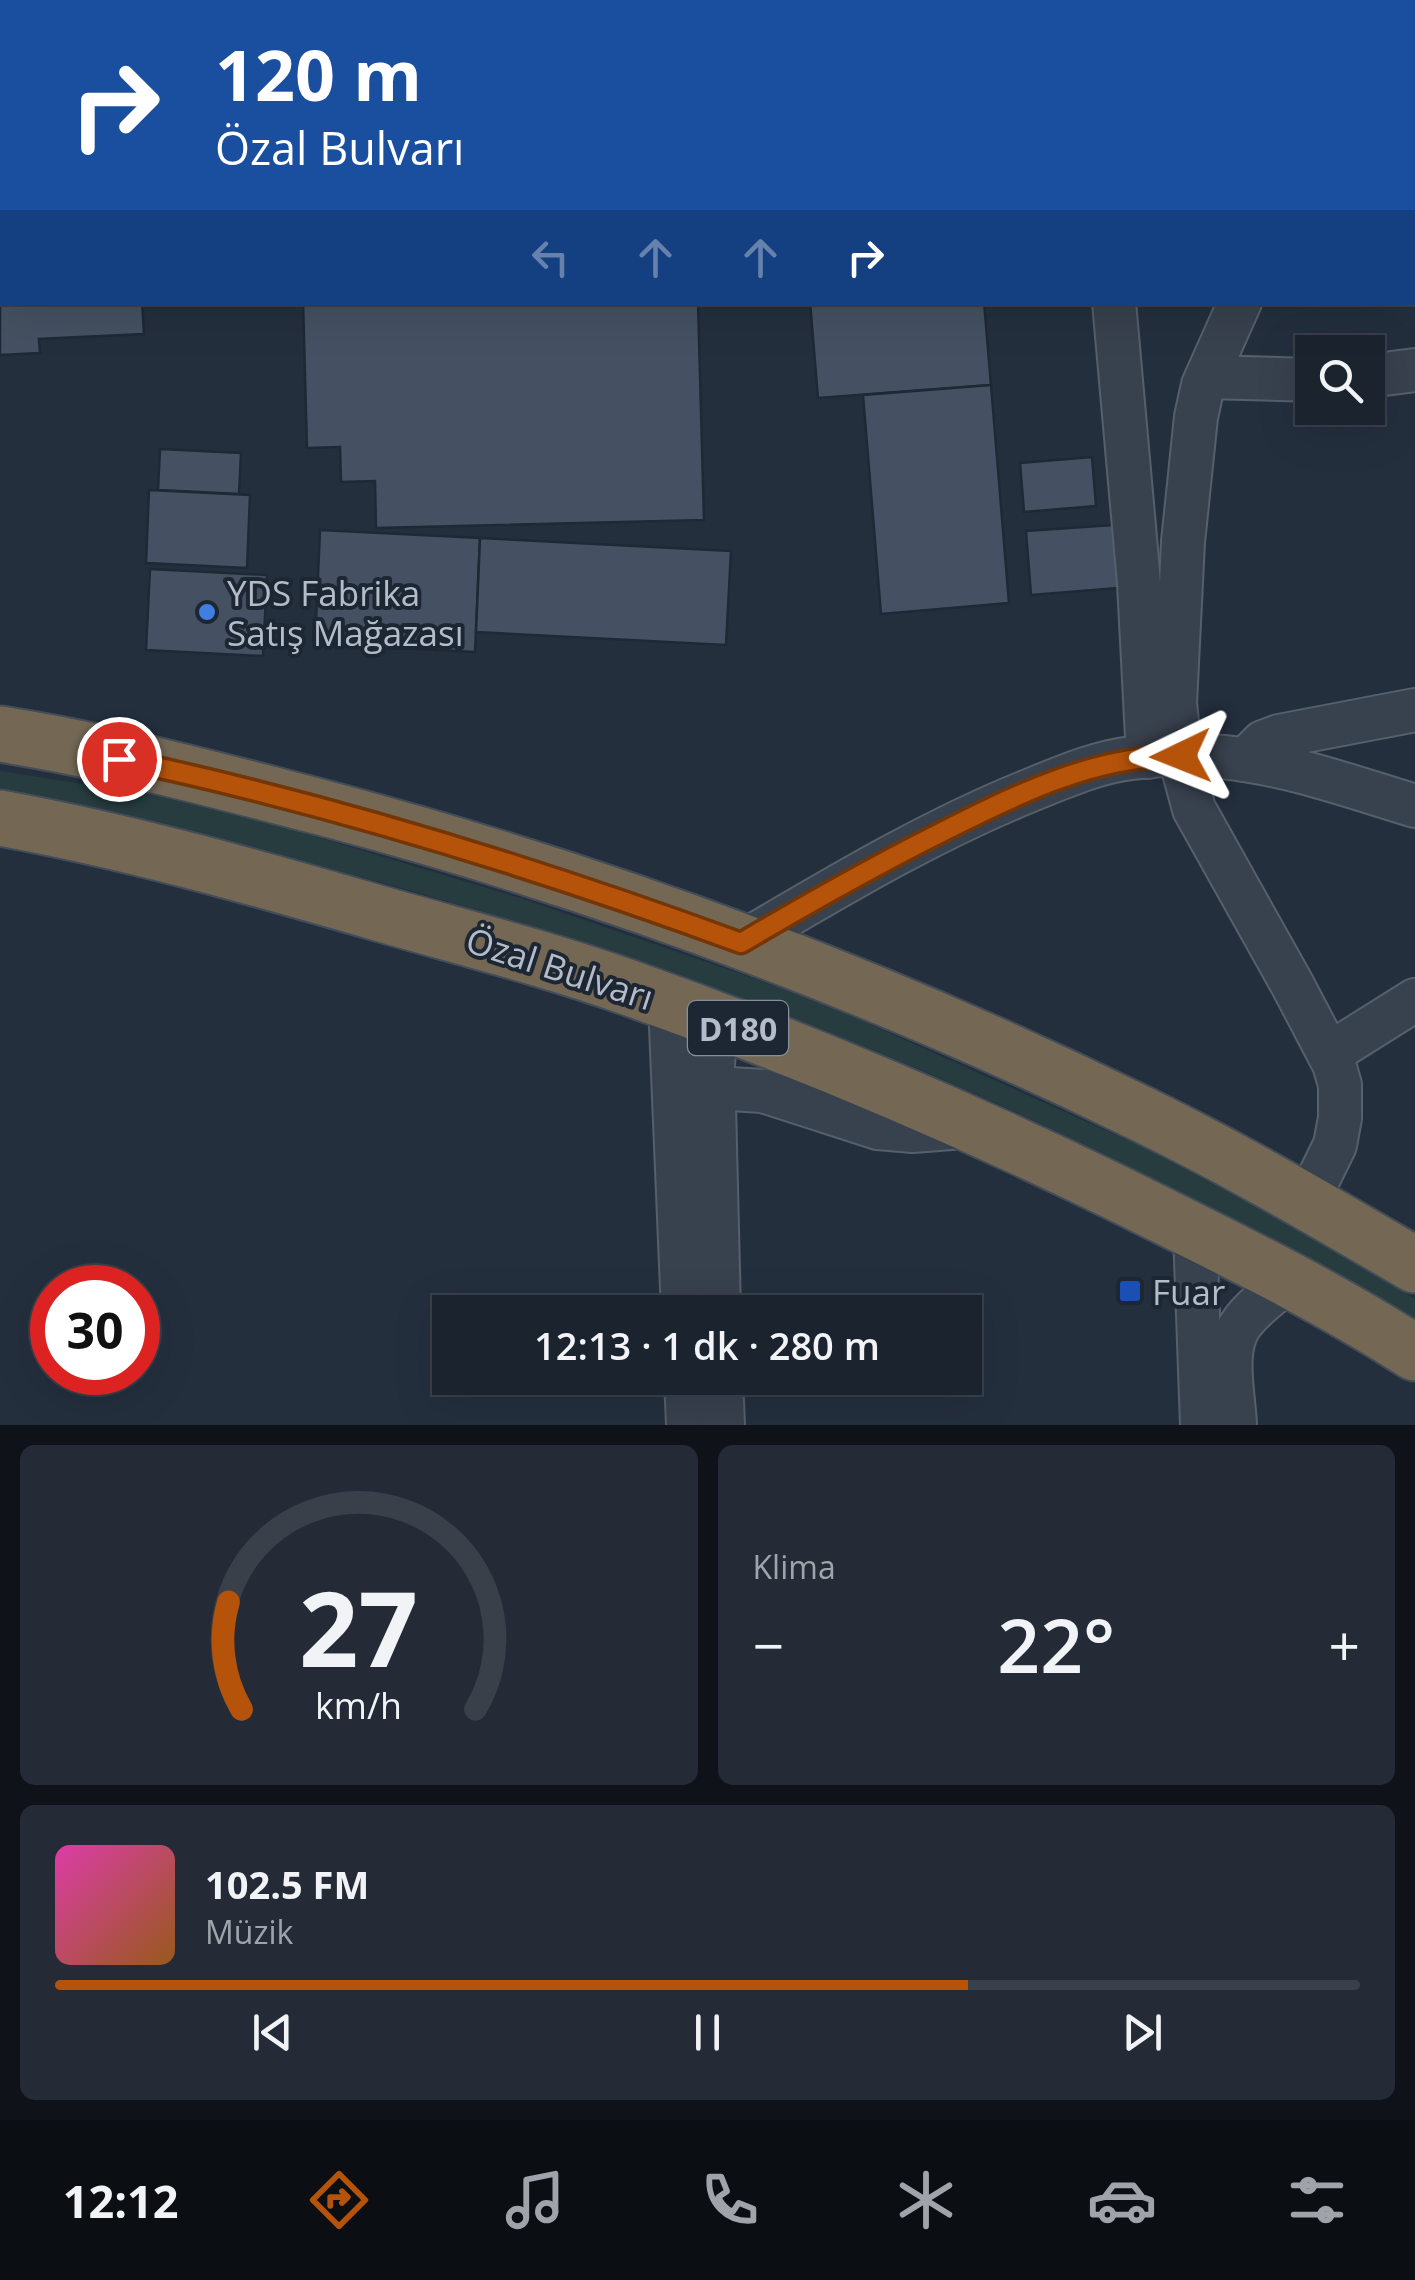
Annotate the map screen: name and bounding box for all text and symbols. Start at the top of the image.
text: 120 m [215,26,422,122]
icon: right [50,40,180,170]
text: Özal Bulvarı [215,117,464,178]
icon: left [523,230,578,285]
icon: ahead [628,230,683,285]
icon: ahead [733,230,788,285]
icon: right [838,230,893,285]
map controls [1295,335,1385,425]
button: search [1295,335,1385,425]
place label: YDS Fabrika Satış Mağazası [227,569,463,656]
marker: YDS Fabrika Satış Mağazası [196,601,218,623]
position arrow [1129,704,1233,808]
pin [77,717,162,802]
icon: arrive [92,732,147,787]
street label: Özal Bulvarı [460,916,660,1020]
road number: D180 [688,1001,788,1055]
speed limit sign: 30 [30,1265,160,1395]
place label: Fuar [1152,1268,1225,1315]
marker: Fuar [1117,1278,1143,1304]
text: 12:13 · 1 dk · 280 m [534,1319,880,1371]
text: Klima [753,1545,836,1588]
text: 27 [299,1556,418,1697]
text: 22° [997,1593,1115,1695]
text: − [753,1607,784,1682]
text: + [1329,1607,1360,1682]
text: km/h [315,1681,402,1729]
text: 102.5 FM [205,1858,369,1910]
text: Müzik [205,1910,293,1953]
icon: previous [245,2005,300,2060]
icon: pause [680,2005,735,2060]
icon: next [1115,2005,1170,2060]
icon: directions [304,2165,374,2235]
icon: music [500,2165,570,2235]
icon: phone [695,2165,765,2235]
icon: climate [891,2165,961,2235]
icon: car [1087,2165,1157,2235]
icon: filters [1282,2165,1352,2235]
text: 12:12 [63,2170,179,2231]

